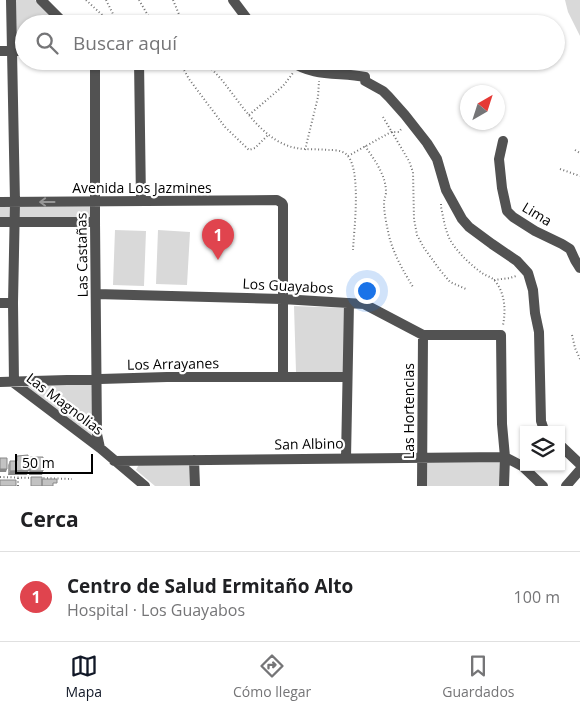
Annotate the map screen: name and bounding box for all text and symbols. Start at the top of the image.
search box [15,15,565,70]
icon: search [33,29,61,57]
text: Buscar aquí [73,30,177,56]
north arrow [460,85,505,130]
street label: Avenida Los Jazmines [72,178,212,197]
one-way arrow [40,197,56,207]
street label: Lima [519,197,556,230]
street label: Las Castañas [71,212,92,297]
pin: 1 [202,219,234,260]
street label: Los Guayabos [242,274,334,297]
your location [354,278,380,304]
street label: Los Arrayanes [127,353,219,374]
street label: Las Hortencias [399,363,418,459]
street label: Las Magnolias [23,368,108,439]
map controls [520,426,565,471]
button: layers [520,426,565,471]
street label: San Albino [274,433,344,454]
scale bar [15,451,92,474]
text: 50 m [22,453,55,472]
text: Cerca [20,505,79,533]
text: Centro de Salud Ermitaño Alto [67,573,353,599]
text: 1 [31,586,41,608]
text: 100 m [514,586,560,608]
text: Hospital · Los Guayabos [67,599,245,621]
tab: Mapa [65,652,102,701]
tab: Cómo llegar [233,652,311,701]
tab: Guardados [442,652,515,701]

